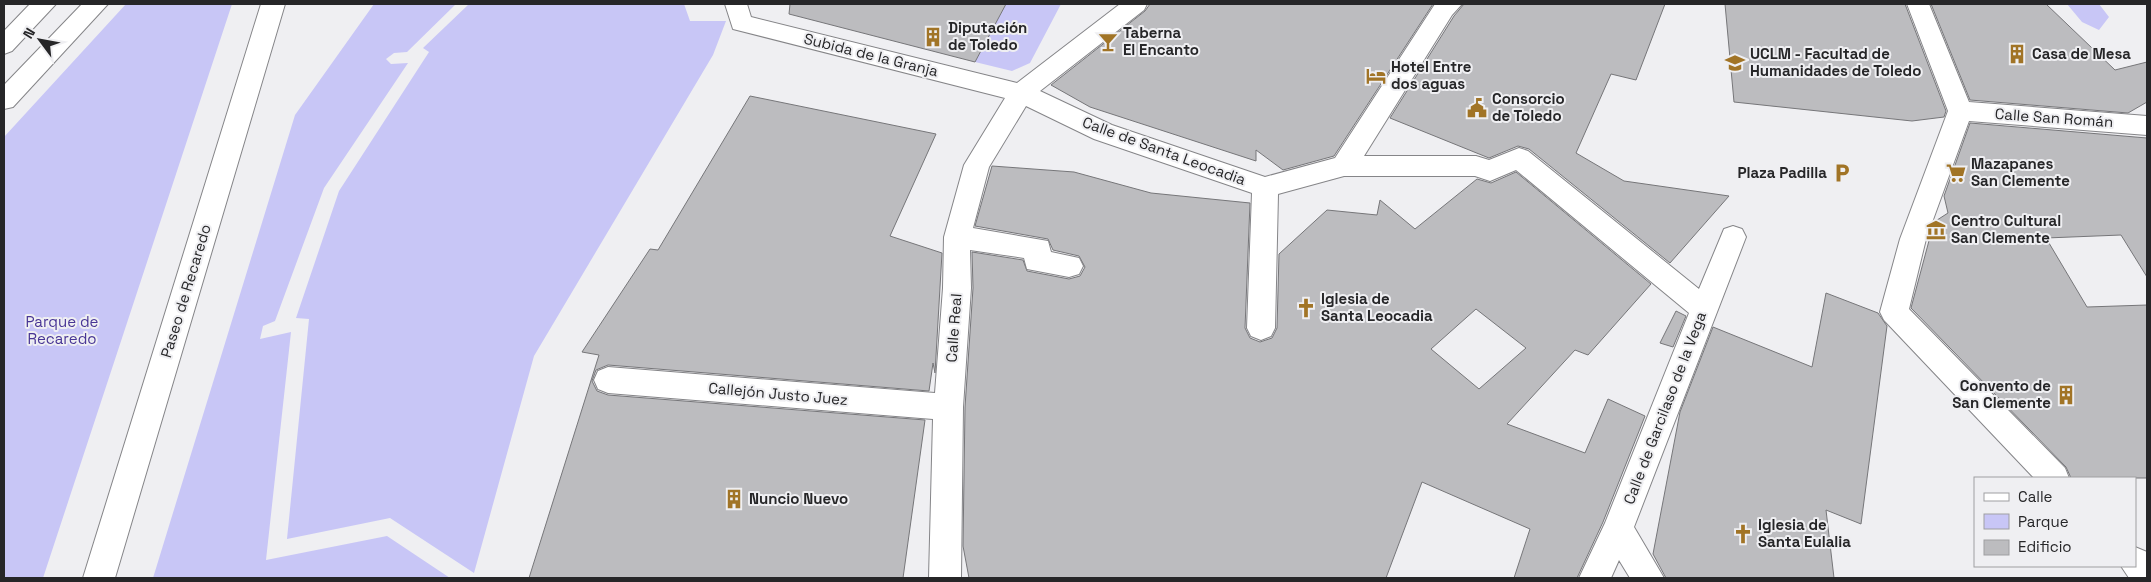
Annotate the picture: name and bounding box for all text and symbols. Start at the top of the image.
north arrow [15,15,65,65]
place label: Diputación de Toledo [948,18,1027,54]
place label: Taberna El Encanto [1123,23,1199,59]
text: N [19,24,39,42]
building icon: Diputación de Toledo [922,26,944,48]
street label: Subida de la Granja [802,29,941,80]
bar icon: Taberna El Encanto [1097,31,1119,53]
building icon: Casa de Mesa [2006,43,2028,65]
place label: UCLM - Facultad de Humanidades de Toledo [1750,44,1921,80]
place label: Casa de Mesa [2032,44,2131,63]
school or university icon: UCLM - Facultad de Humanidades de Toledo [1724,52,1746,74]
place label: Hotel Entre dos aguas [1391,57,1472,93]
hotel icon: Hotel Entre dos aguas [1365,65,1387,87]
place label: Consorcio de Toledo [1492,89,1565,125]
public building icon: Consorcio de Toledo [1466,97,1488,119]
street label: Calle San Román [1994,104,2114,131]
street label: Calle de Santa Leocadia [1080,112,1249,189]
place label: Mazapanes San Clemente [1971,154,2070,190]
parking icon: Plaza Padilla [1831,162,1853,184]
supermarket icon: Mazapanes San Clemente [1945,162,1967,184]
place label: Plaza Padilla [1737,163,1827,182]
place label: Centro Cultural San Clemente [1951,211,2061,247]
museum icon: Centro Cultural San Clemente [1925,219,1947,241]
street label: Paseo de Recaredo [156,222,215,360]
place label: Iglesia de Santa Leocadia [1321,289,1433,325]
street label: Calle Real [942,293,965,363]
church icon: Iglesia de Santa Leocadia [1295,297,1317,319]
street label: Calle de Garcilaso de la Vega [1619,308,1710,507]
park label: Parque de Recaredo [26,312,99,348]
place label: Convento de San Clemente [1952,376,2051,412]
street label: Callejón Justo Juez [708,378,849,409]
building icon: Convento de San Clemente [2055,384,2077,406]
legend [1974,477,2136,567]
text: Calle [2018,487,2053,506]
building icon: Nuncio Nuevo [723,488,745,510]
place label: Nuncio Nuevo [749,489,848,508]
text: Parque [2018,512,2069,531]
place label: Iglesia de Santa Eulalia [1758,515,1851,551]
church icon: Iglesia de Santa Eulalia [1732,523,1754,545]
text: Edificio [2018,537,2072,556]

